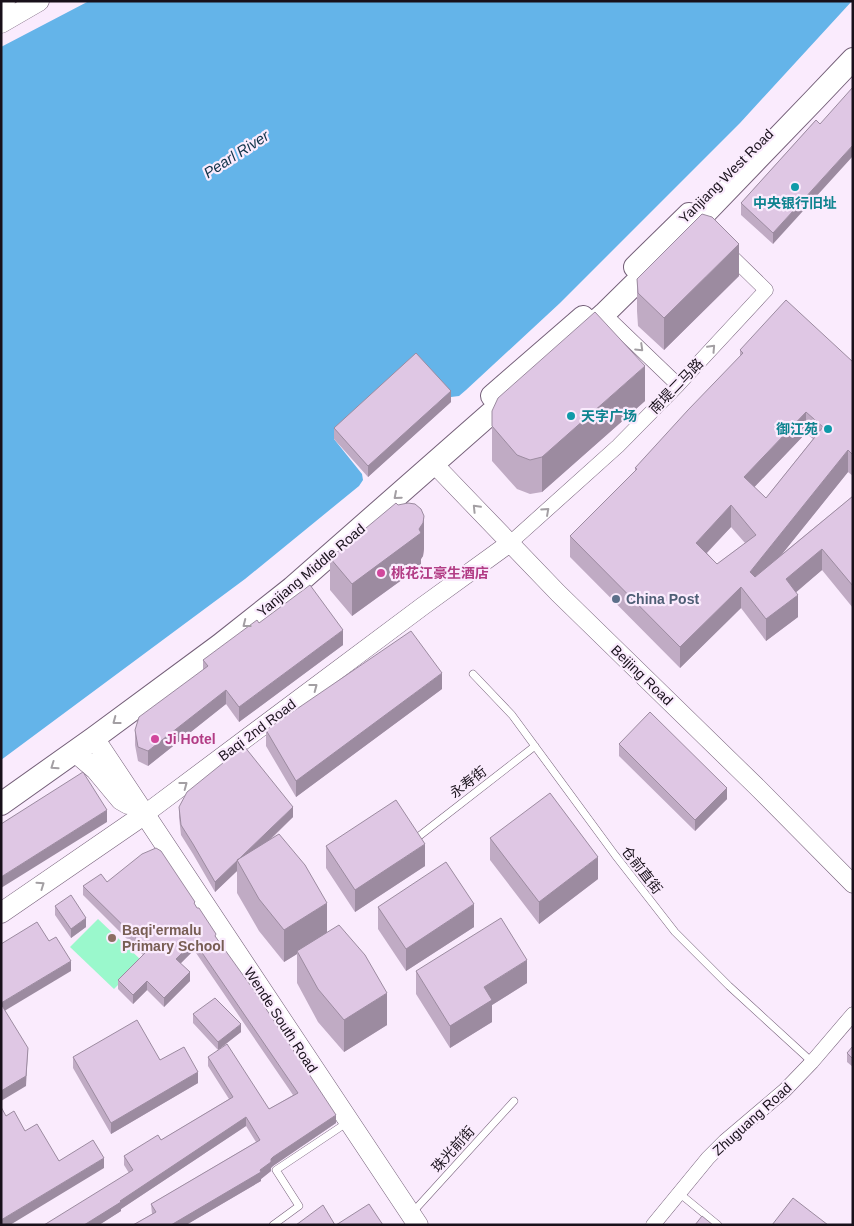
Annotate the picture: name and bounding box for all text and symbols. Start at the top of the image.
water label: Pearl River [200,126,273,181]
street label: Yanjiang West Road [676,126,776,226]
marker: 中央银行旧址 [789,181,801,193]
place label: 中央银行旧址 [753,195,837,211]
one-way arrow [634,342,643,351]
one-way arrow [706,345,715,354]
street label: 南堤二马路 [646,355,706,417]
place label: 天字广场 [581,408,637,424]
marker: 天字广场 [565,410,577,422]
place label: 御江苑 [776,421,818,437]
marker: 御江苑 [822,423,834,435]
one-way arrow [394,491,403,500]
one-way arrow [473,505,482,514]
one-way arrow [540,508,549,517]
street label: Yanjiang Middle Road [254,520,368,620]
place label: 桃花江豪生酒店 [391,565,489,581]
marker: 桃花江豪生酒店 [375,567,387,579]
place label: China Post [626,591,699,607]
marker: China Post [610,593,622,605]
one-way arrow [242,618,252,627]
street label: Beijing Road [608,642,676,708]
one-way arrow [308,684,318,693]
street label: Baqi 2nd Road [215,696,299,764]
one-way arrow [113,716,122,724]
place label: Ji Hotel [165,731,216,747]
marker: Ji Hotel [149,733,161,745]
one-way arrow [51,761,60,769]
street label: 永寿街 [447,763,489,801]
one-way arrow [178,782,187,790]
street label: 仓前直街 [618,843,666,897]
one-way arrow [36,882,45,891]
place label: Baqi'ermalu Primary School [122,922,225,954]
marker: Baqi'ermalu Primary School [106,932,118,944]
street label: Wende South Road [241,965,321,1075]
street label: Zhuguang Road [709,1079,795,1159]
street label: 珠光前街 [428,1123,478,1175]

